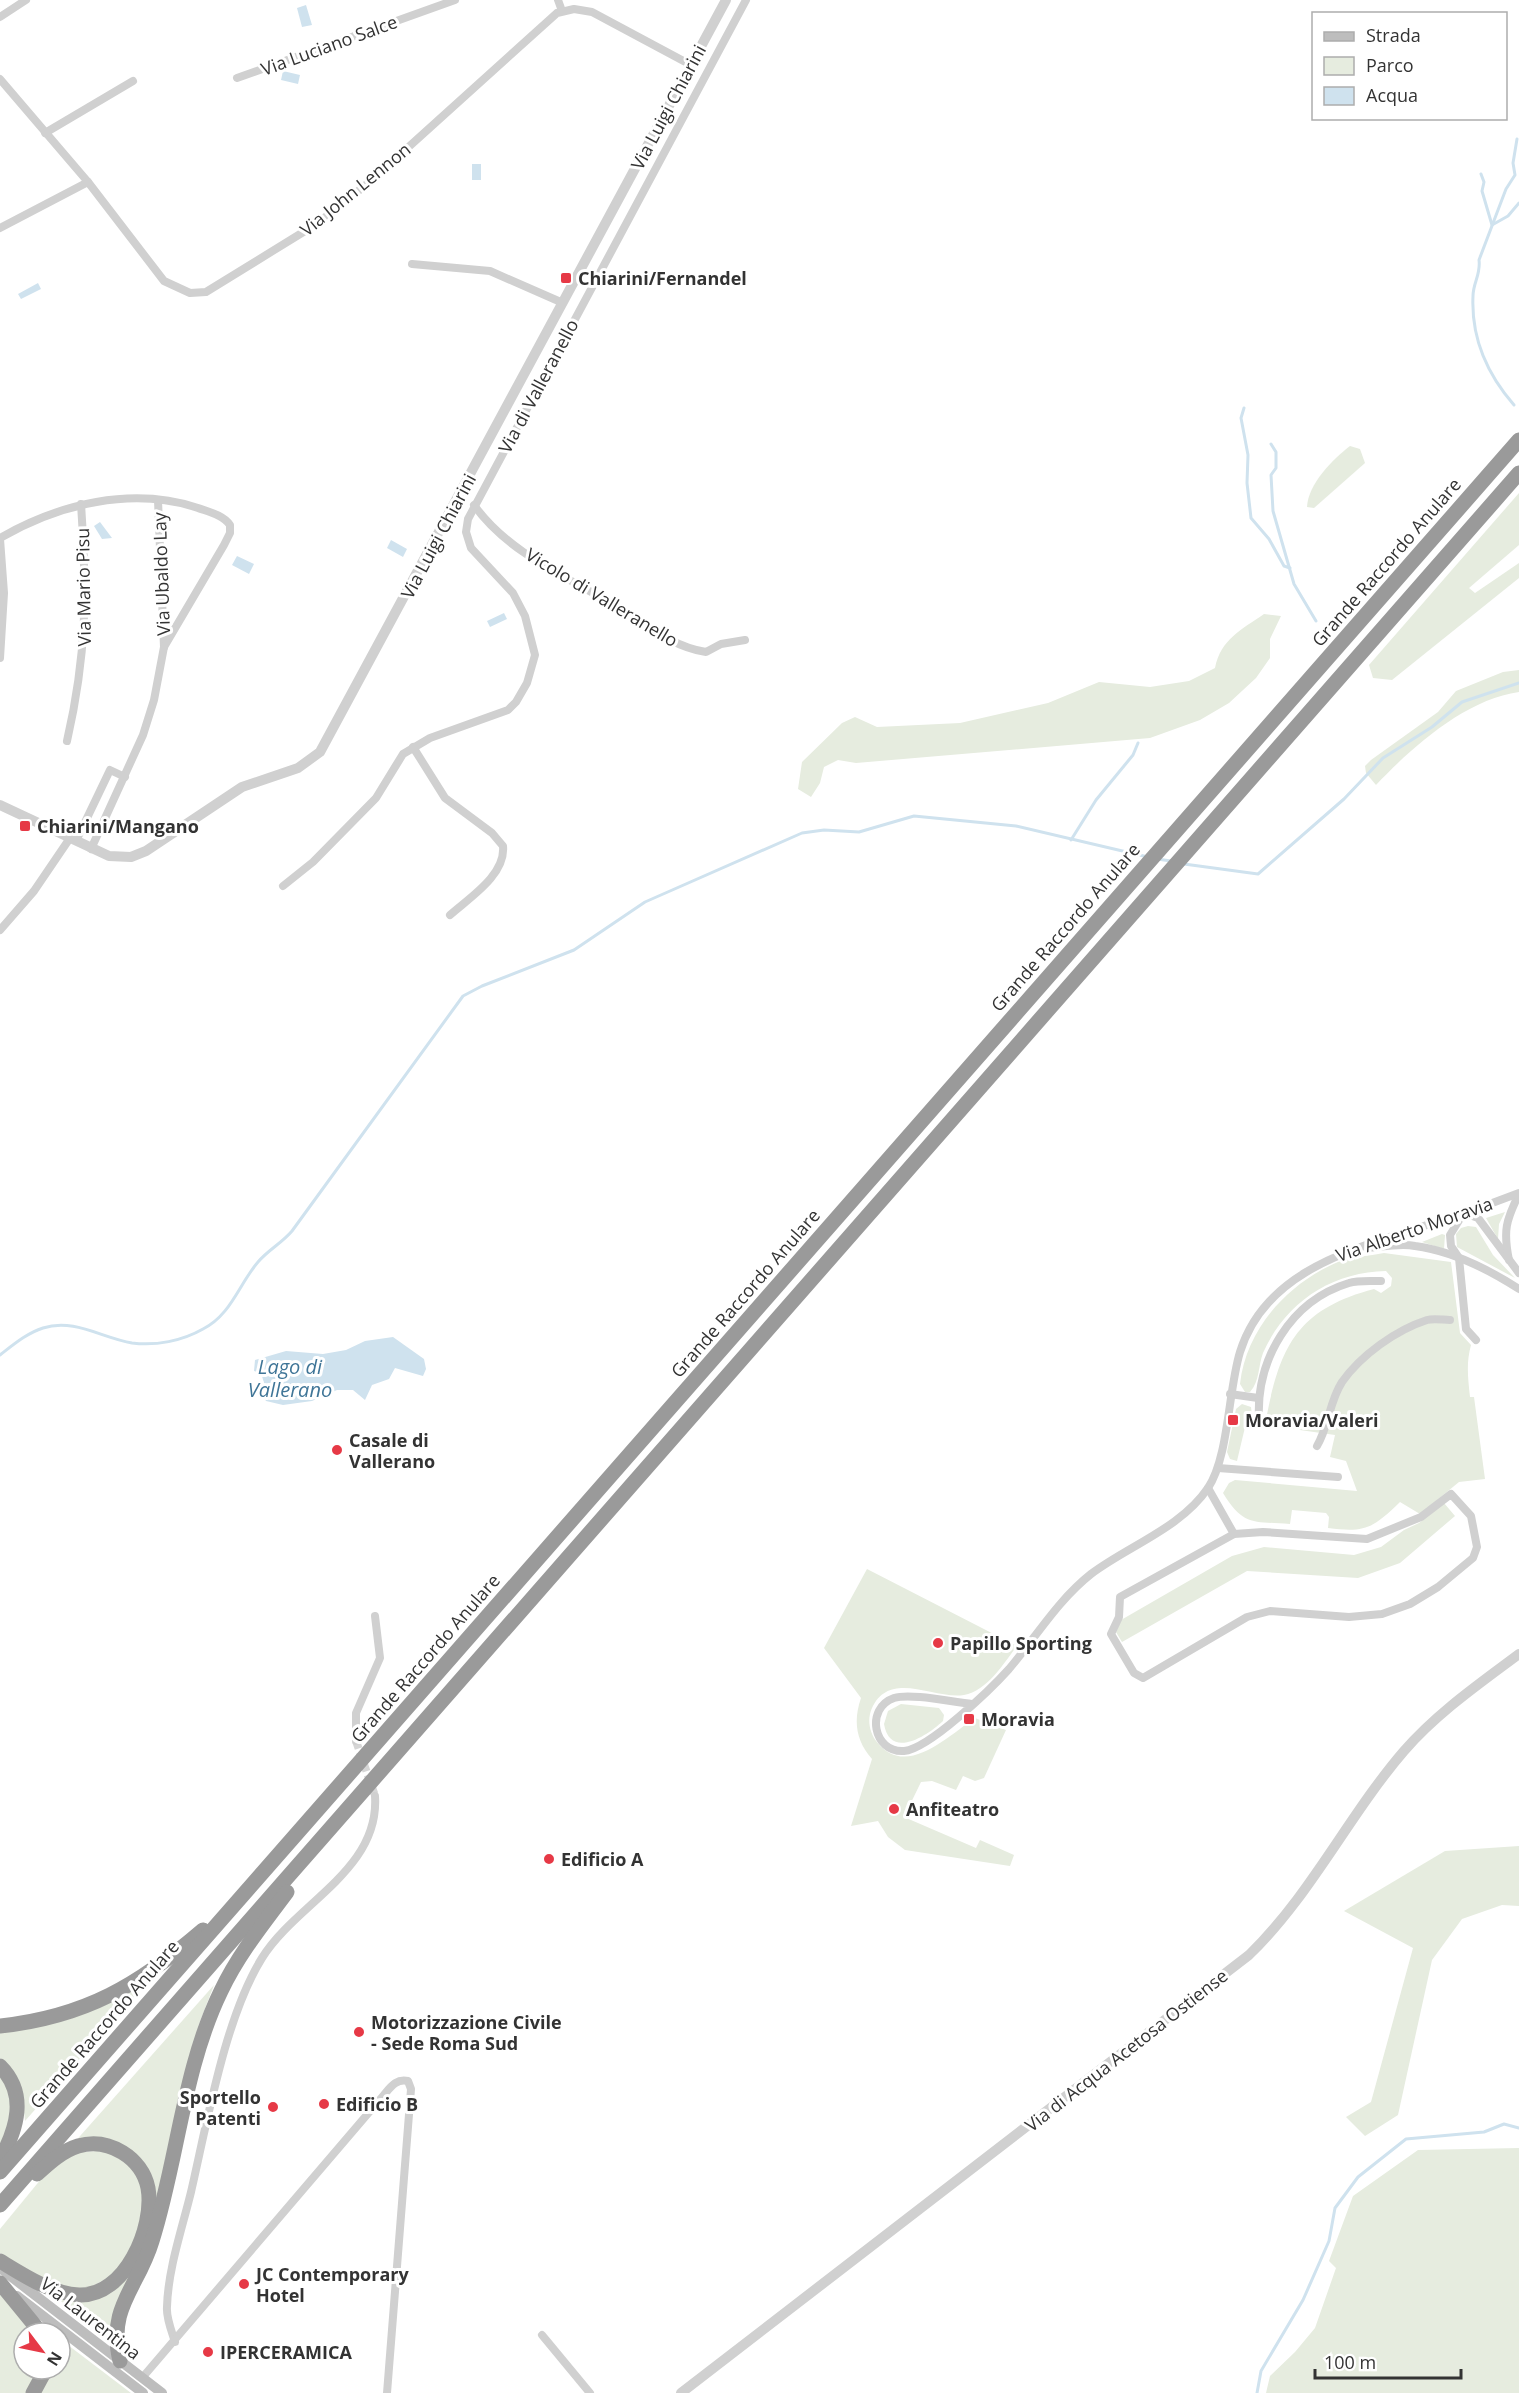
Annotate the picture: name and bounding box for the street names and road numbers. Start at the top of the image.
street label: Via Luciano Salce [258,9,400,81]
street label: Via Luigi Chiarini [625,40,711,174]
street label: Via John Lennon [295,137,415,241]
street label: Via di Valleranello [493,315,583,457]
street label: Via Luigi Chiarini [395,469,481,603]
street label: Grande Raccordo Anulare [1306,473,1466,651]
street label: Via Ubaldo Lay [147,511,175,636]
street label: Via Mario Pisu [70,528,96,646]
street label: Vicolo di Valleranello [522,542,682,652]
street label: Grande Raccordo Anulare [985,838,1145,1016]
street label: Via Alberto Moravia [1332,1191,1496,1267]
street label: Grande Raccordo Anulare [665,1204,825,1382]
street label: Grande Raccordo Anulare [345,1569,505,1747]
street label: Grande Raccordo Anulare [24,1935,184,2113]
street label: Via di Acqua Acetosa Ostiense [1020,1963,1232,2137]
street label: Via Laurentina [36,2271,146,2365]

